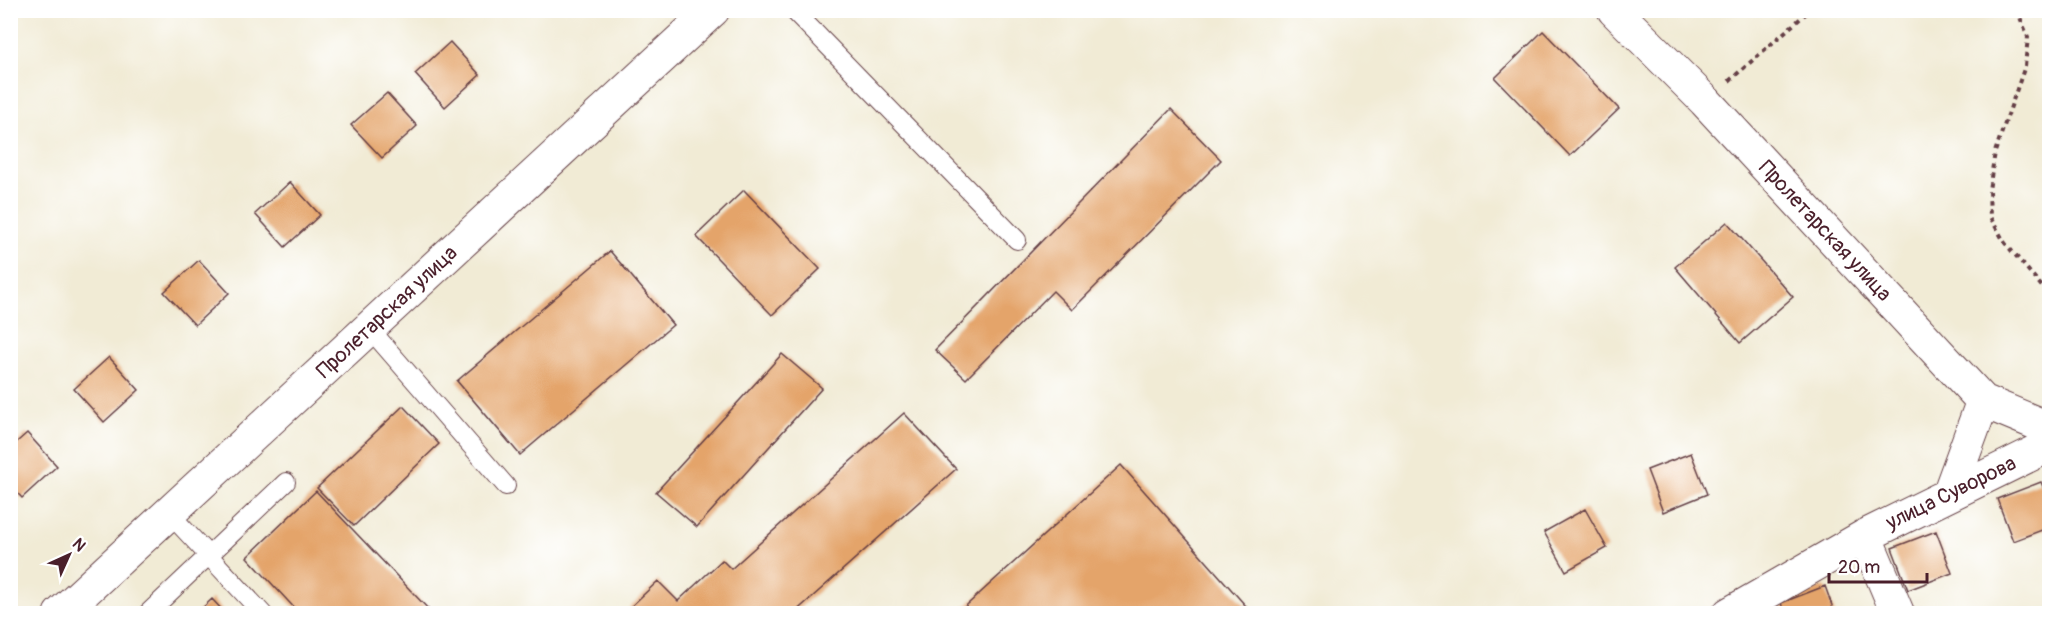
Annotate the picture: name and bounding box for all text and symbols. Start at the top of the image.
street label: Пролетарская улица [1753,155,1897,307]
street label: Пролетарская улица [311,240,463,384]
street label: улица Суворова [1881,450,2021,537]
north arrow [39,525,99,585]
text: N [68,534,90,556]
scale bar [1829,546,1926,584]
text: 20 m [1838,556,1880,579]

